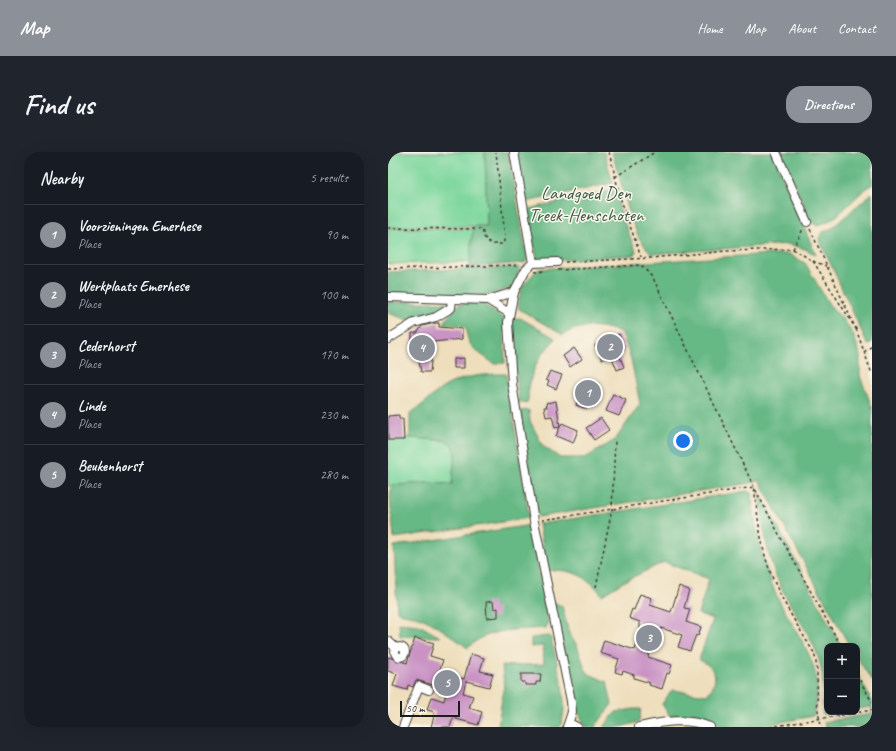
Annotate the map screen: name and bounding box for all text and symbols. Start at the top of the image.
text: Map [20,16,50,40]
text: Home [697,20,723,37]
text: Map [745,20,766,37]
text: About [788,20,816,37]
text: Contact [838,20,876,37]
button: Directions [786,86,872,123]
text: Find us [24,87,94,122]
text: Nearby [40,168,83,189]
text: 5 results [310,170,348,186]
park label: Landgoed Den Treek-Henschoten [528,181,645,227]
text: Voorzieningen Emerhese [78,217,201,236]
text: 1 [50,227,56,243]
text: 90 m [326,227,348,243]
text: Place [78,236,101,252]
text: Werkplaats Emerhese [78,277,189,296]
text: 2 [50,287,56,303]
text: 100 m [320,287,348,303]
text: Place [78,296,101,312]
pin: 2 [597,332,623,362]
pin: 4 [409,333,435,363]
text: Cederhorst [78,337,135,356]
text: 3 [50,347,56,363]
text: 170 m [320,347,348,363]
text: Place [78,356,101,372]
pin: 1 [575,378,601,408]
text: Linde [78,397,105,416]
text: 4 [50,407,56,423]
text: 230 m [320,407,348,423]
text: Place [78,416,101,432]
your location [673,431,693,451]
text: Beukenhorst [78,457,142,476]
text: 5 [50,467,56,483]
text: 280 m [320,467,348,483]
text: Place [78,476,101,492]
pin: 3 [636,623,662,653]
map controls [824,643,860,715]
button: + [824,643,860,679]
pin: 5 [434,668,460,698]
button: − [824,679,860,715]
scale bar [400,699,460,718]
text: 50 m [406,701,425,715]

